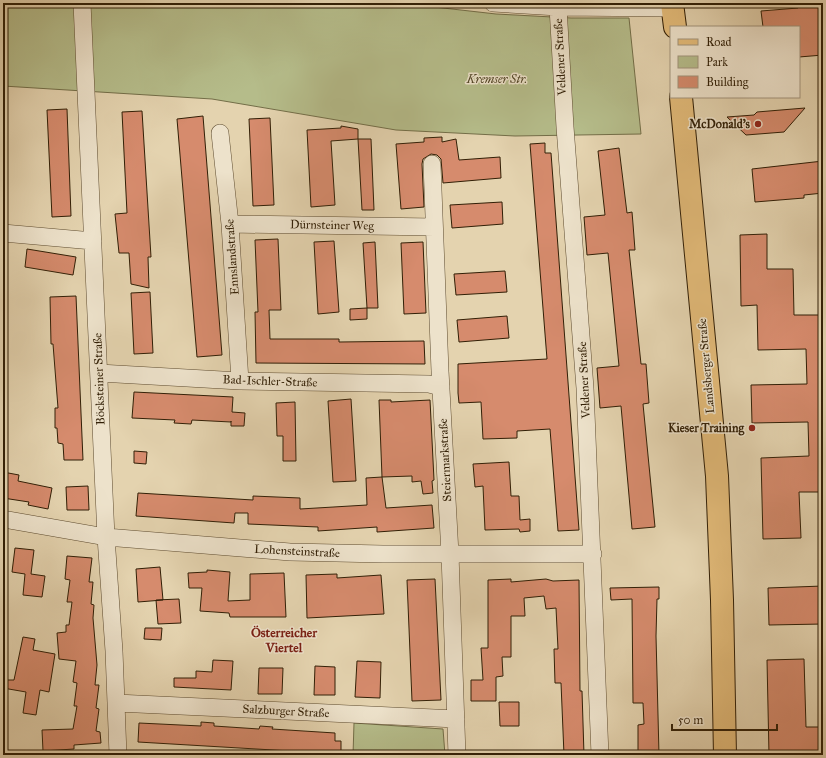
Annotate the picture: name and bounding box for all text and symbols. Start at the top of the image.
street label: Veldener Straße [551,18,569,97]
legend [670,26,800,98]
text: Road [706,35,732,49]
text: Park [706,55,728,69]
park label: Kremser Str. [466,72,527,86]
text: Building [706,75,749,90]
place label: McDonald's [689,117,751,131]
marker: McDonald's [753,119,763,129]
street label: Dürnsteiner Weg [290,217,374,234]
street label: Ennslandstraße [222,219,242,295]
street label: Landsberger Straße [695,318,718,414]
street label: Böcksteiner Straße [90,333,108,425]
street label: Veldener Straße [575,341,593,420]
street label: Bad-Ischler-Straße [222,372,318,390]
street label: Steiermarkstraße [436,418,454,502]
place label: Kieser Training [668,421,744,436]
marker: Kieser Training [747,423,757,433]
street label: Lohensteinstraße [254,542,340,560]
district label: Österreicher Viertel [251,625,318,656]
street label: Salzburger Straße [242,702,330,721]
scale bar [672,706,777,732]
text: 50 m [678,713,703,727]

